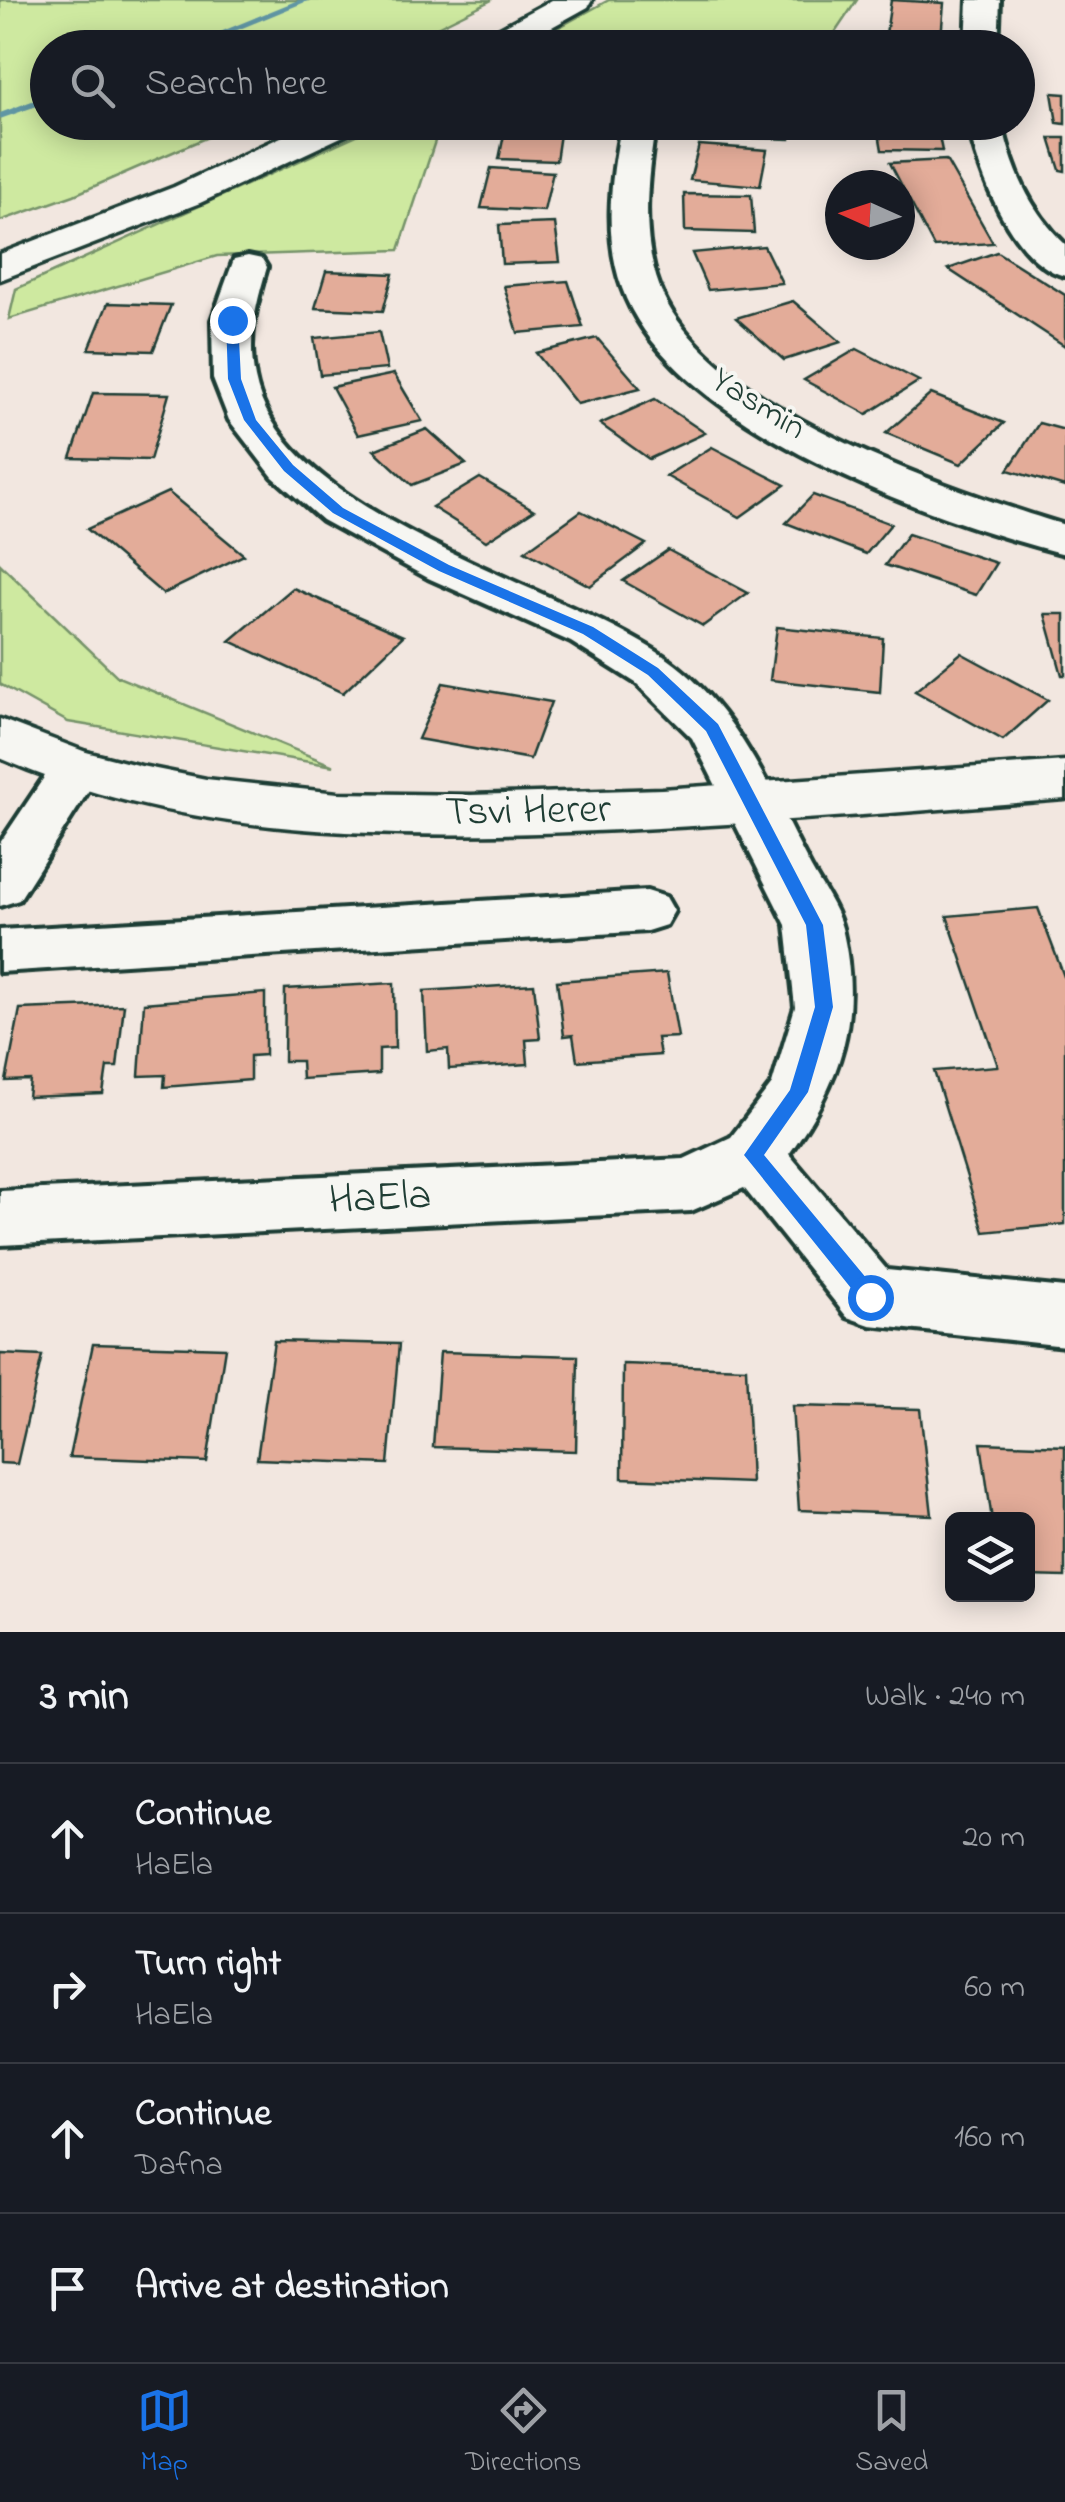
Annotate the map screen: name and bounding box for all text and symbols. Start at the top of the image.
search box [30,30,1035,140]
text: Search here [145,57,327,113]
icon: search [65,58,120,113]
north arrow [825,170,915,260]
route end [210,298,256,344]
street label: Yasmin [701,356,815,454]
street label: Tsvi Herer [445,780,612,844]
street label: HaEla [327,1166,433,1232]
route start [848,1275,894,1321]
map controls [945,1512,1035,1602]
button: layers [945,1512,1035,1602]
text: 3 min [40,1667,129,1728]
text: Walk · 240 m [865,1674,1025,1721]
text: Continue [135,1787,271,1843]
icon: ahead [40,1811,95,1866]
text: 20 m [962,1815,1025,1862]
text: HaEla [135,1843,213,1890]
text: Turn right [135,1937,281,1993]
icon: right [40,1961,95,2016]
text: 60 m [964,1965,1025,2012]
text: HaEla [135,1993,213,2040]
text: Continue [135,2087,271,2143]
icon: ahead [40,2111,95,2166]
text: 160 m [954,2115,1025,2162]
text: Dafna [135,2143,223,2190]
text: Arrive at destination [135,2260,449,2316]
icon: arrive [40,2261,95,2316]
tab: Map [137,2383,192,2484]
tab: Directions [465,2383,582,2484]
tab: Saved [855,2383,928,2484]

